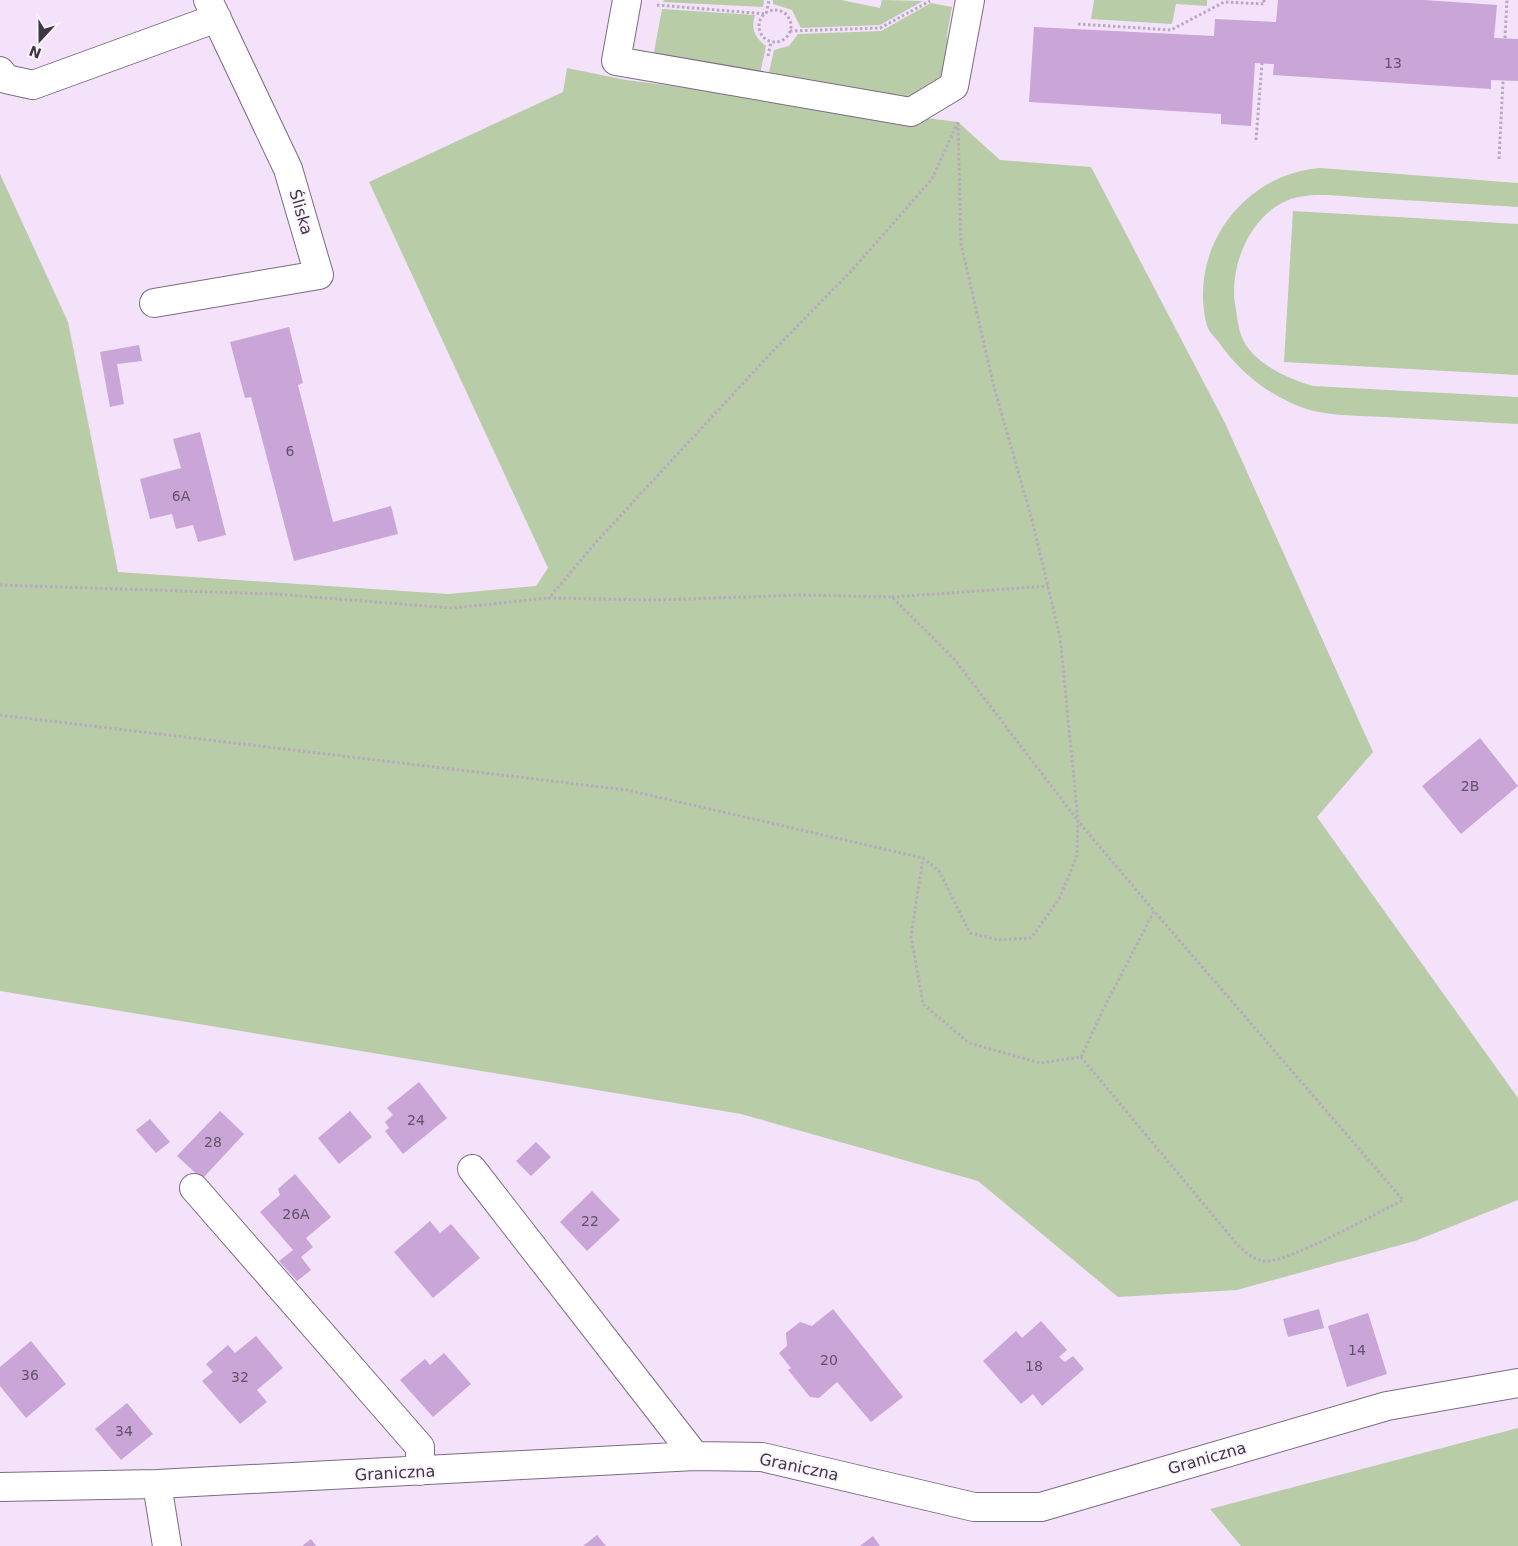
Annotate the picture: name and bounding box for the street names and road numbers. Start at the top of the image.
street label: Śliska [286,187,316,237]
street label: Graniczna [1166,1438,1248,1478]
street label: Graniczna [758,1449,840,1485]
street label: Graniczna [354,1461,436,1485]

